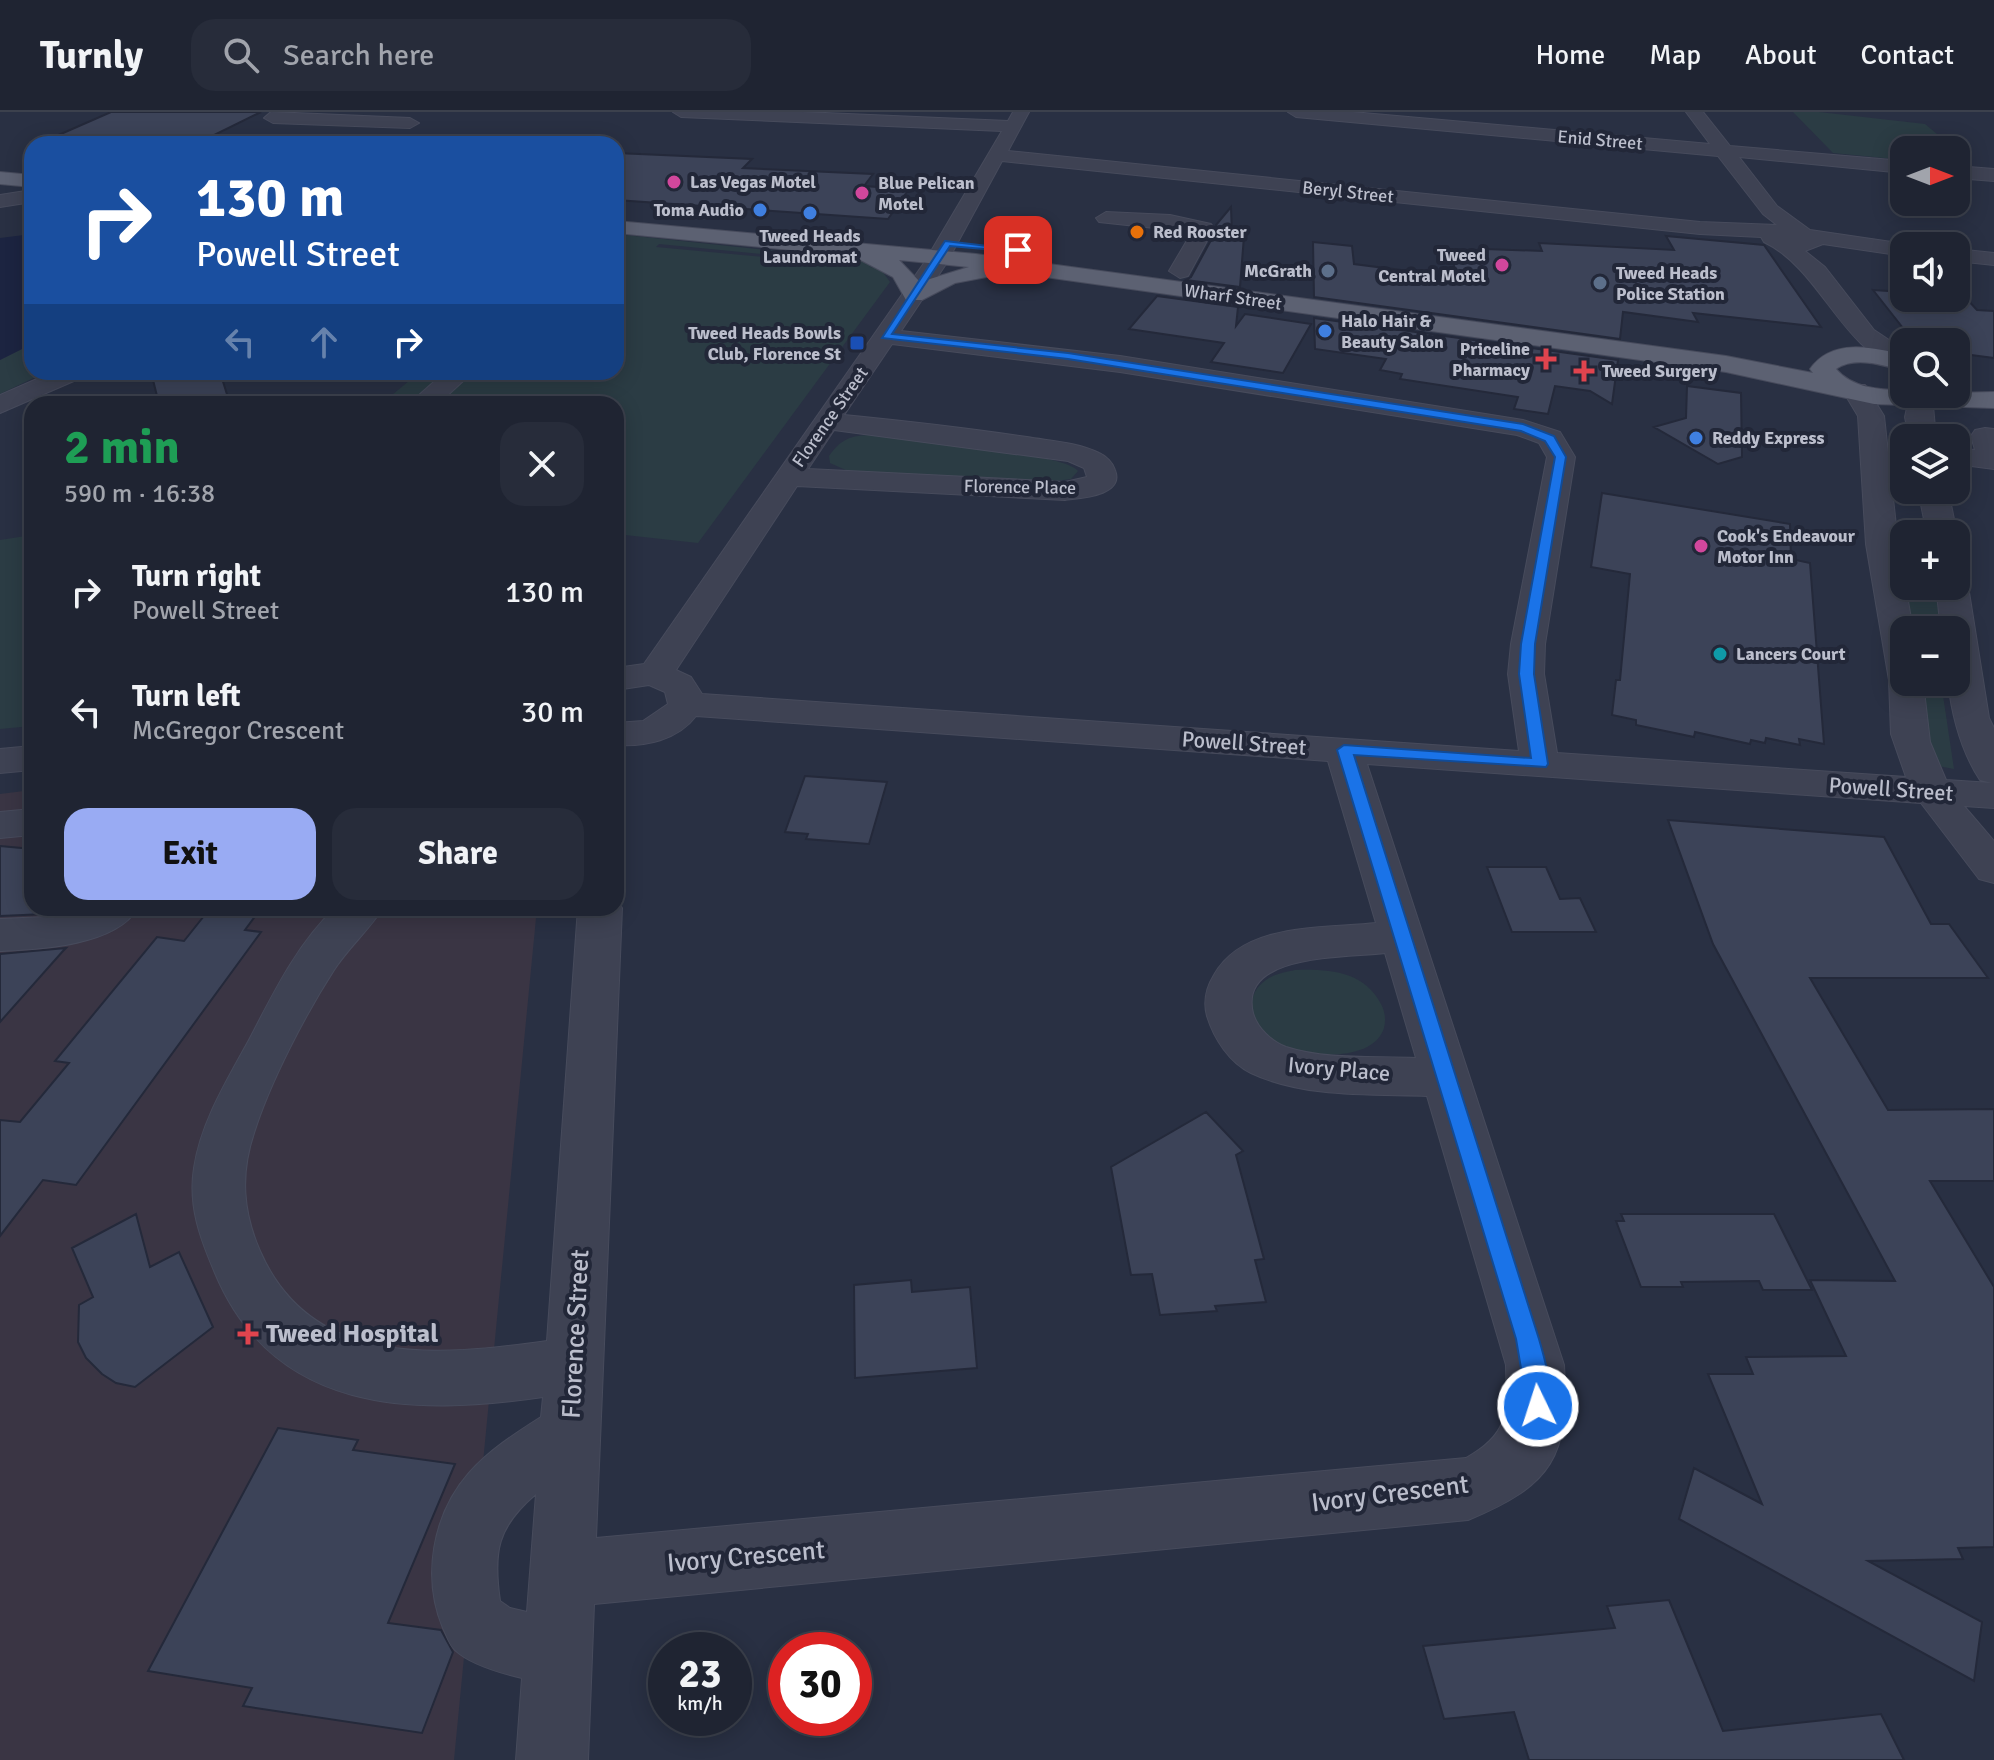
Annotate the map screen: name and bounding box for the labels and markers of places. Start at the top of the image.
place label: Las Vegas Motel [690,171,816,193]
place label: Blue Pelican Motel [878,172,975,215]
marker: Las Vegas Motel [665,173,683,191]
marker: Blue Pelican Motel [853,184,871,202]
place label: Toma Audio [654,199,744,221]
marker: Toma Audio [751,201,769,219]
marker: Tweed Heads Laundromat [801,204,819,222]
pin [984,216,1052,284]
place label: Red Rooster [1153,221,1247,243]
marker: Red Rooster [1128,223,1146,241]
place label: Tweed Heads Laundromat [759,225,861,268]
place label: Tweed Central Motel [1378,244,1486,287]
marker: Tweed Central Motel [1493,256,1511,274]
place label: McGrath [1244,260,1312,282]
marker: McGrath [1319,262,1337,280]
place label: Tweed Heads Police Station [1616,262,1725,305]
marker: Tweed Heads Police Station [1591,274,1609,292]
place label: Halo Hair & Beauty Salon [1341,310,1444,353]
place label: Tweed Heads Bowls Club, Florence St [688,322,841,365]
marker: Halo Hair & Beauty Salon [1316,322,1334,340]
marker: Tweed Heads Bowls Club, Florence St [848,334,866,352]
place label: Priceline Pharmacy [1452,338,1530,381]
marker: Priceline Pharmacy [1537,350,1555,368]
marker: Tweed Surgery [1573,360,1595,382]
place label: Tweed Surgery [1602,360,1717,382]
place label: Reddy Express [1712,427,1824,449]
marker: Reddy Express [1687,429,1705,447]
place label: Cook's Endeavour Motor Inn [1717,525,1856,568]
marker: Cook's Endeavour Motor Inn [1692,537,1710,555]
place label: Lancers Court [1736,643,1846,665]
marker: Lancers Court [1711,645,1729,663]
place label: Tweed Hospital [266,1318,438,1350]
marker: Tweed Hospital [237,1323,259,1345]

